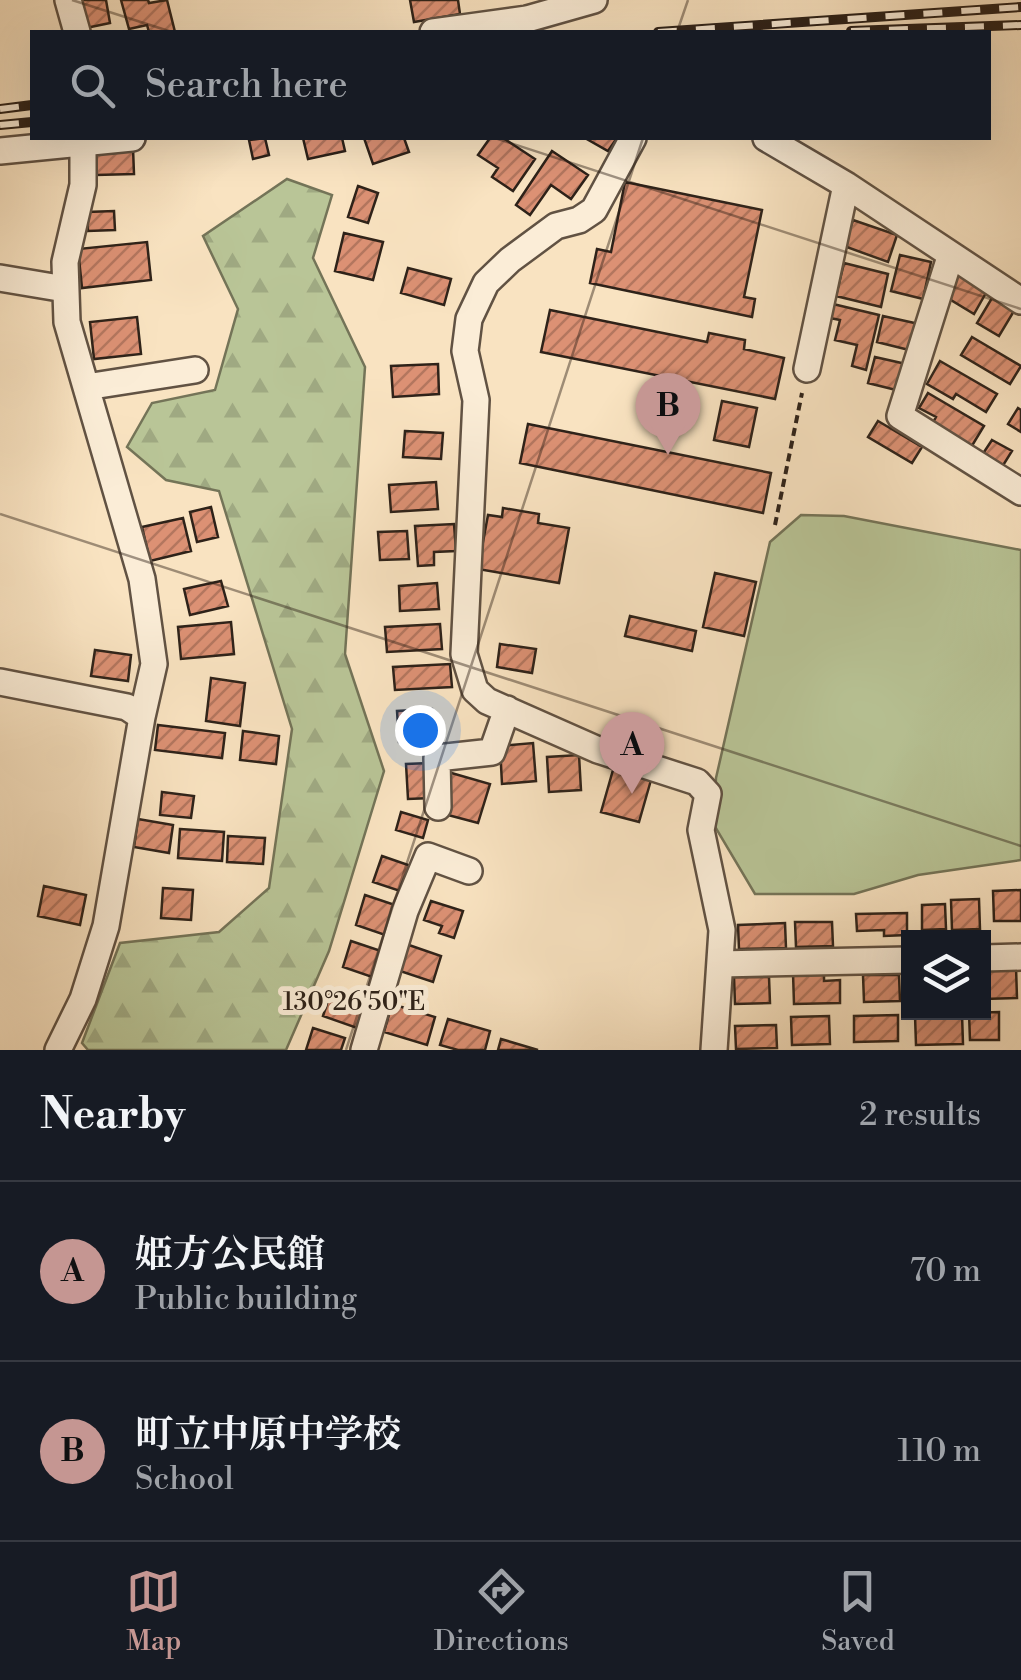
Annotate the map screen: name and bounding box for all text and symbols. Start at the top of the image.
search box [30,30,991,140]
icon: search [65,58,120,113]
text: Search here [145,62,348,109]
pin: B [636,372,700,455]
your location [395,705,446,756]
pin: A [600,712,664,794]
map controls [901,930,991,1020]
button: layers [901,930,991,1020]
text: 130°26'50"E [283,987,425,1018]
text: Nearby [40,1089,185,1142]
text: 2 results [859,1095,981,1135]
text: 姫方公民館 [135,1232,325,1279]
text: A [61,1251,84,1291]
text: 70 m [910,1251,981,1291]
text: Public building [135,1279,357,1319]
text: 町立中原中学校 [135,1412,401,1459]
text: B [60,1431,85,1471]
text: 110 m [898,1431,981,1471]
text: School [135,1459,234,1499]
tab: Map [126,1564,181,1659]
tab: Directions [434,1564,569,1659]
tab: Saved [821,1564,895,1659]

